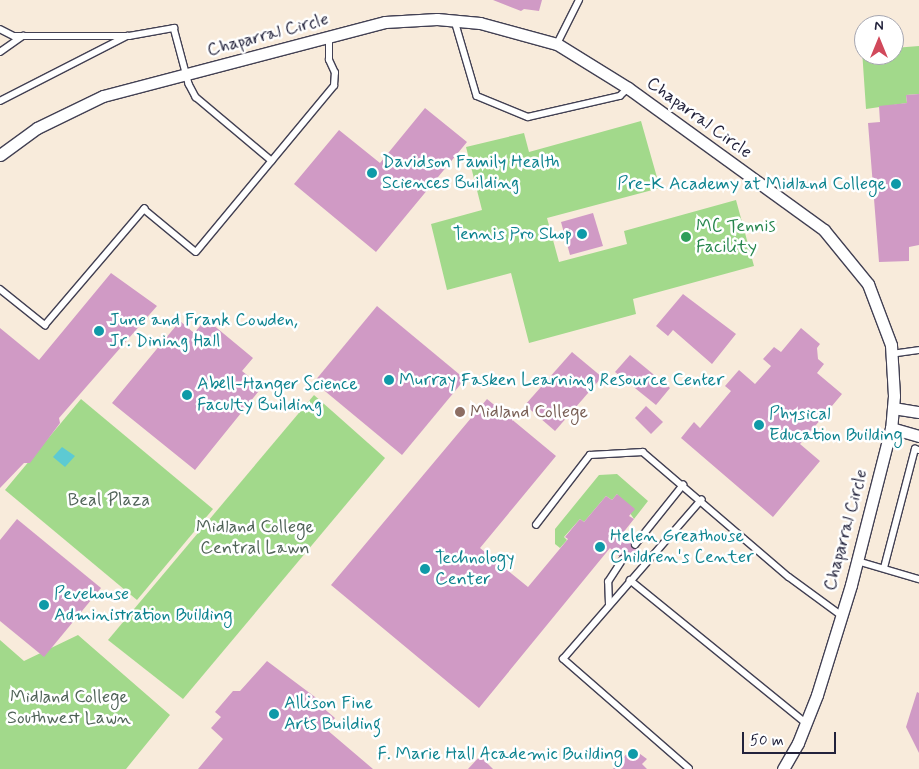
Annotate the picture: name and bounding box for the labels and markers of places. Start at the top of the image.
place label: Davidson Family Health Sciences Building [382,152,561,194]
marker: Davidson Family Health Sciences Building [366,167,378,179]
place label: Pre-K Academy at Midland College [615,173,886,195]
marker: Pre-K Academy at Midland College [890,178,902,190]
place label: MC Tennis Facility [696,216,779,258]
place label: Tennis Pro Shop [452,223,572,245]
marker: Tennis Pro Shop [576,228,588,240]
marker: MC Tennis Facility [680,231,692,243]
place label: June and Frank Cowden, Jr. Dining Hall [109,310,300,352]
marker: June and Frank Cowden, Jr. Dining Hall [93,325,105,337]
place label: Murray Fasken Learning Resource Center [399,369,724,391]
place label: Abell-Hanger Science Faculty Building [197,374,363,416]
marker: Murray Fasken Learning Resource Center [383,374,395,386]
marker: Abell-Hanger Science Faculty Building [181,389,193,401]
place label: Midland College [470,401,588,423]
place label: Physical Education Building [769,404,905,446]
marker: Midland College [454,406,466,418]
marker: Physical Education Building [753,419,765,431]
place label: Helen Greathouse Children's Center [610,526,750,568]
marker: Helen Greathouse Children's Center [594,541,606,553]
place label: Technology Center [435,548,514,590]
marker: Technology Center [419,563,431,575]
place label: Pevehouse Administration Building [54,584,235,626]
marker: Pevehouse Administration Building [38,599,50,611]
place label: Allison Fine Arts Building [284,693,381,736]
marker: Allison Fine Arts Building [268,708,280,720]
place label: F. Marie Hall Academic Building [380,743,623,765]
marker: F. Marie Hall Academic Building [627,748,639,760]

